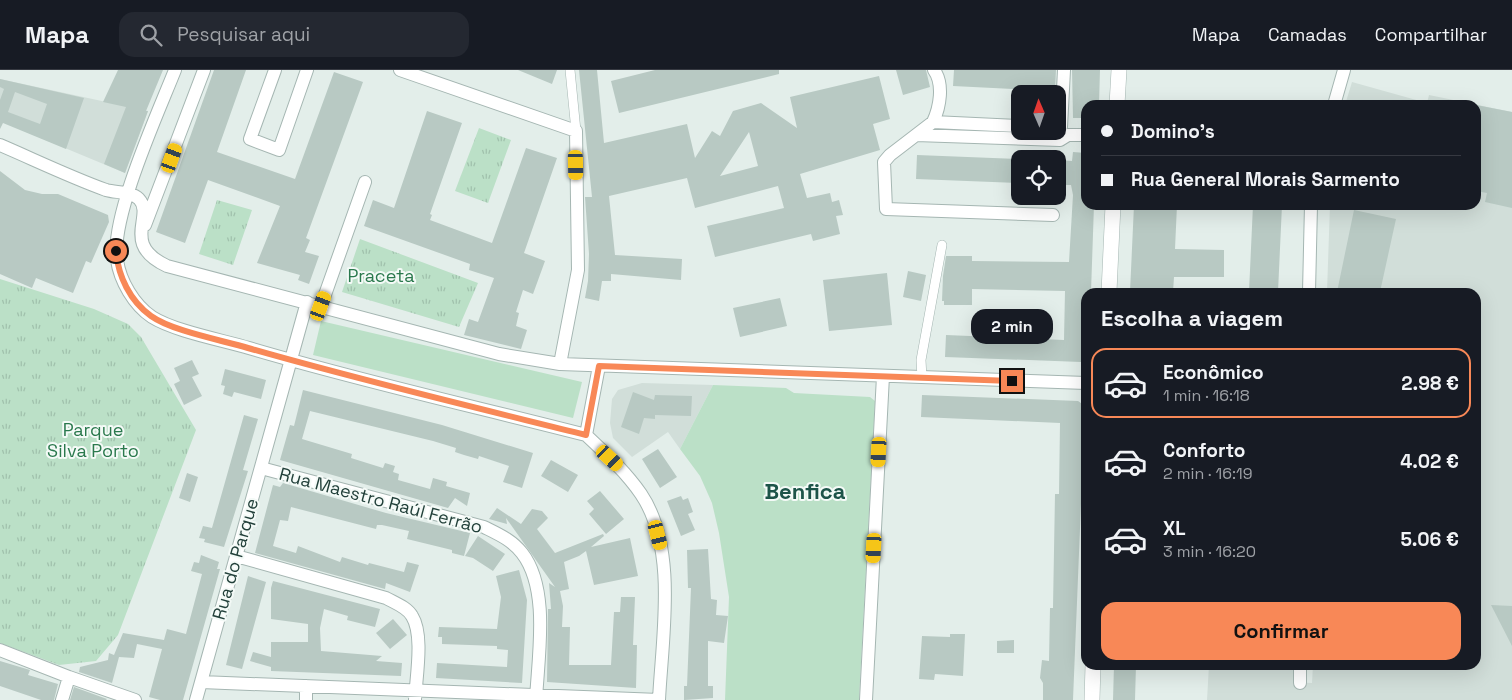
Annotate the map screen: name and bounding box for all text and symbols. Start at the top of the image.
search box [119,12,469,57]
text: Mapa [25,19,89,50]
icon: search [137,21,165,49]
text: Pesquisar aqui [177,22,310,47]
text: Mapa [1192,23,1240,46]
text: Camadas [1268,23,1347,46]
text: Compartilhar [1375,23,1487,46]
north arrow [1011,85,1066,140]
map controls [1011,85,1066,205]
text: Domino's [1131,119,1215,144]
car [159,141,184,175]
car [568,150,583,180]
button: locate [1011,150,1066,205]
text: Rua General Morais Sarmento [1131,167,1400,192]
route start [105,240,127,262]
park label: Praceta [347,264,415,287]
car [308,289,333,323]
text: Escolha a viagem [1101,304,1283,332]
callout: 2 min [971,308,1053,344]
text: 2 min [991,316,1033,337]
text: Econômico [1163,360,1264,385]
icon: car [1103,361,1148,406]
route end [1001,370,1023,392]
text: 2.98 € [1401,371,1459,396]
text: 1 min · 16:18 [1163,385,1250,406]
park label: Parque Silva Porto [47,418,139,462]
car [870,437,887,467]
text: Conforto [1163,438,1245,463]
icon: car [1103,439,1148,484]
car [593,442,626,474]
text: 4.02 € [1400,449,1459,474]
street label: Rua Maestro Raúl Ferrão [277,462,485,538]
text: 2 min · 16:19 [1163,463,1252,484]
district label: Benfica [765,477,846,505]
street label: Rua do Parque [207,496,263,622]
text: XL [1163,516,1186,541]
icon: car [1103,517,1148,562]
car [647,519,668,551]
text: 5.06 € [1400,527,1459,552]
car [865,533,882,563]
text: 3 min · 16:20 [1163,541,1256,562]
button: Confirmar [1101,602,1461,660]

